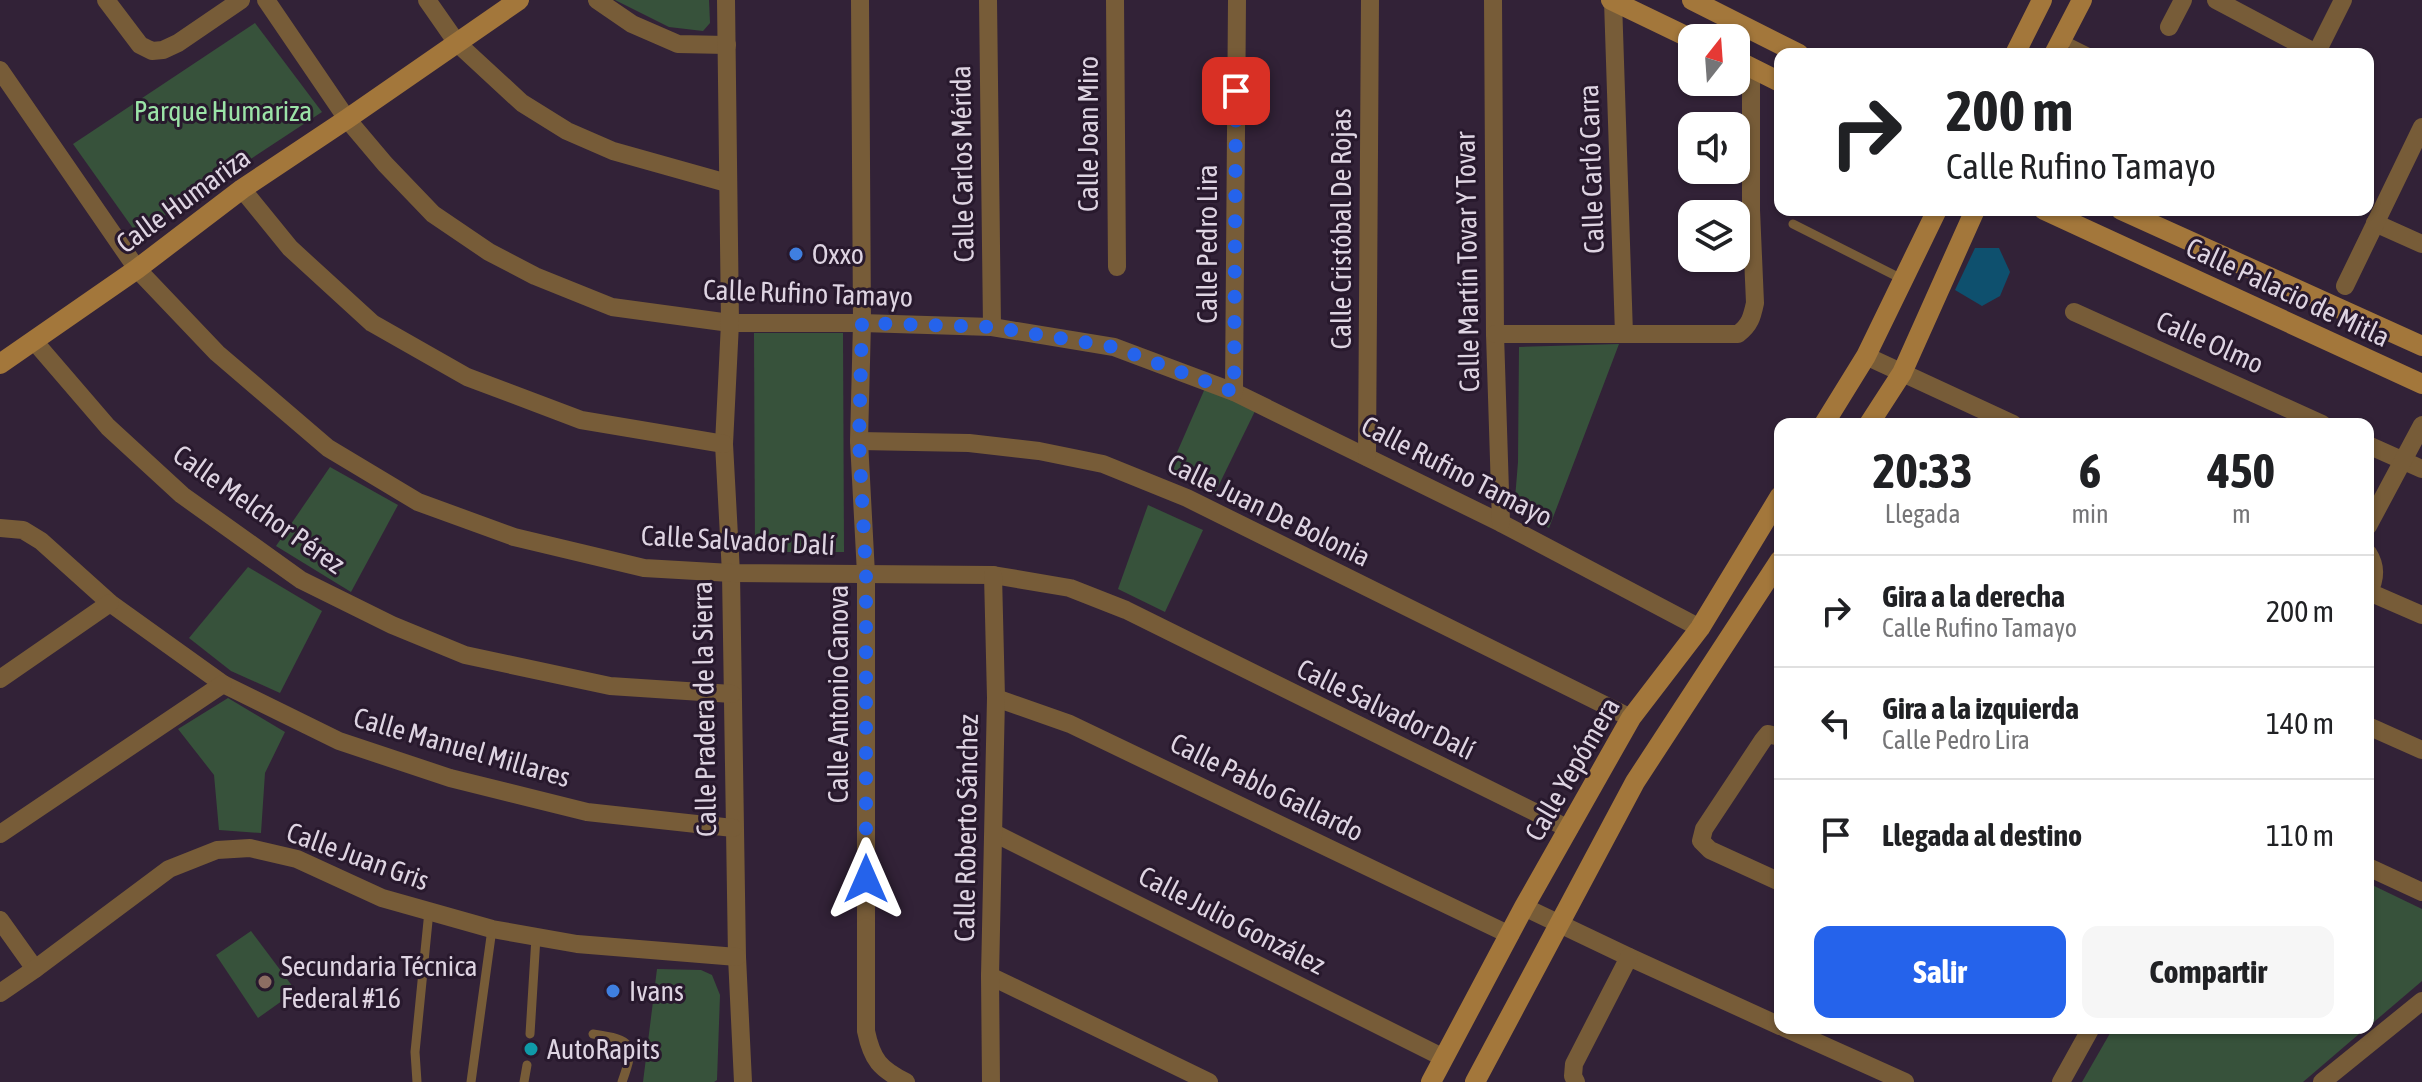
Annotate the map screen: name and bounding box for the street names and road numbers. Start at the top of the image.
street label: Calle Joan Miro [1072,56,1104,212]
street label: Calle Carlos Mérida [944,65,980,263]
street label: Calle Carló Carra [1572,84,1610,254]
street label: Calle Cristóbal De Rojas [1325,108,1357,350]
street label: Calle Martín Tovar Y Tovar [1449,131,1485,393]
street label: Calle Humariza [110,141,256,259]
street label: Calle Pedro Lira [1191,164,1223,324]
street label: Calle Palacio de Mitla [2181,231,2395,353]
street label: Calle Rufino Tamayo [703,273,913,313]
street label: Calle Olmo [2151,304,2269,380]
street label: Calle Rufino Tamayo [1356,409,1558,533]
street label: Calle Melchor Pérez [167,438,351,580]
street label: Calle Juan De Bolonia [1162,447,1376,573]
street label: Calle Salvador Dalí [640,519,836,561]
street label: Calle Pradera de la Sierra [686,581,722,837]
street label: Calle Antonio Canova [822,585,854,803]
street label: Calle Salvador Dalí [1292,652,1480,766]
street label: Calle Yepómera [1518,692,1626,846]
street label: Calle Manuel Millares [350,701,574,793]
street label: Calle Roberto Sánchez [948,714,984,942]
street label: Calle Pablo Gallardo [1165,726,1369,848]
street label: Calle Juan Gris [282,815,434,897]
street label: Calle Julio González [1134,859,1330,981]

